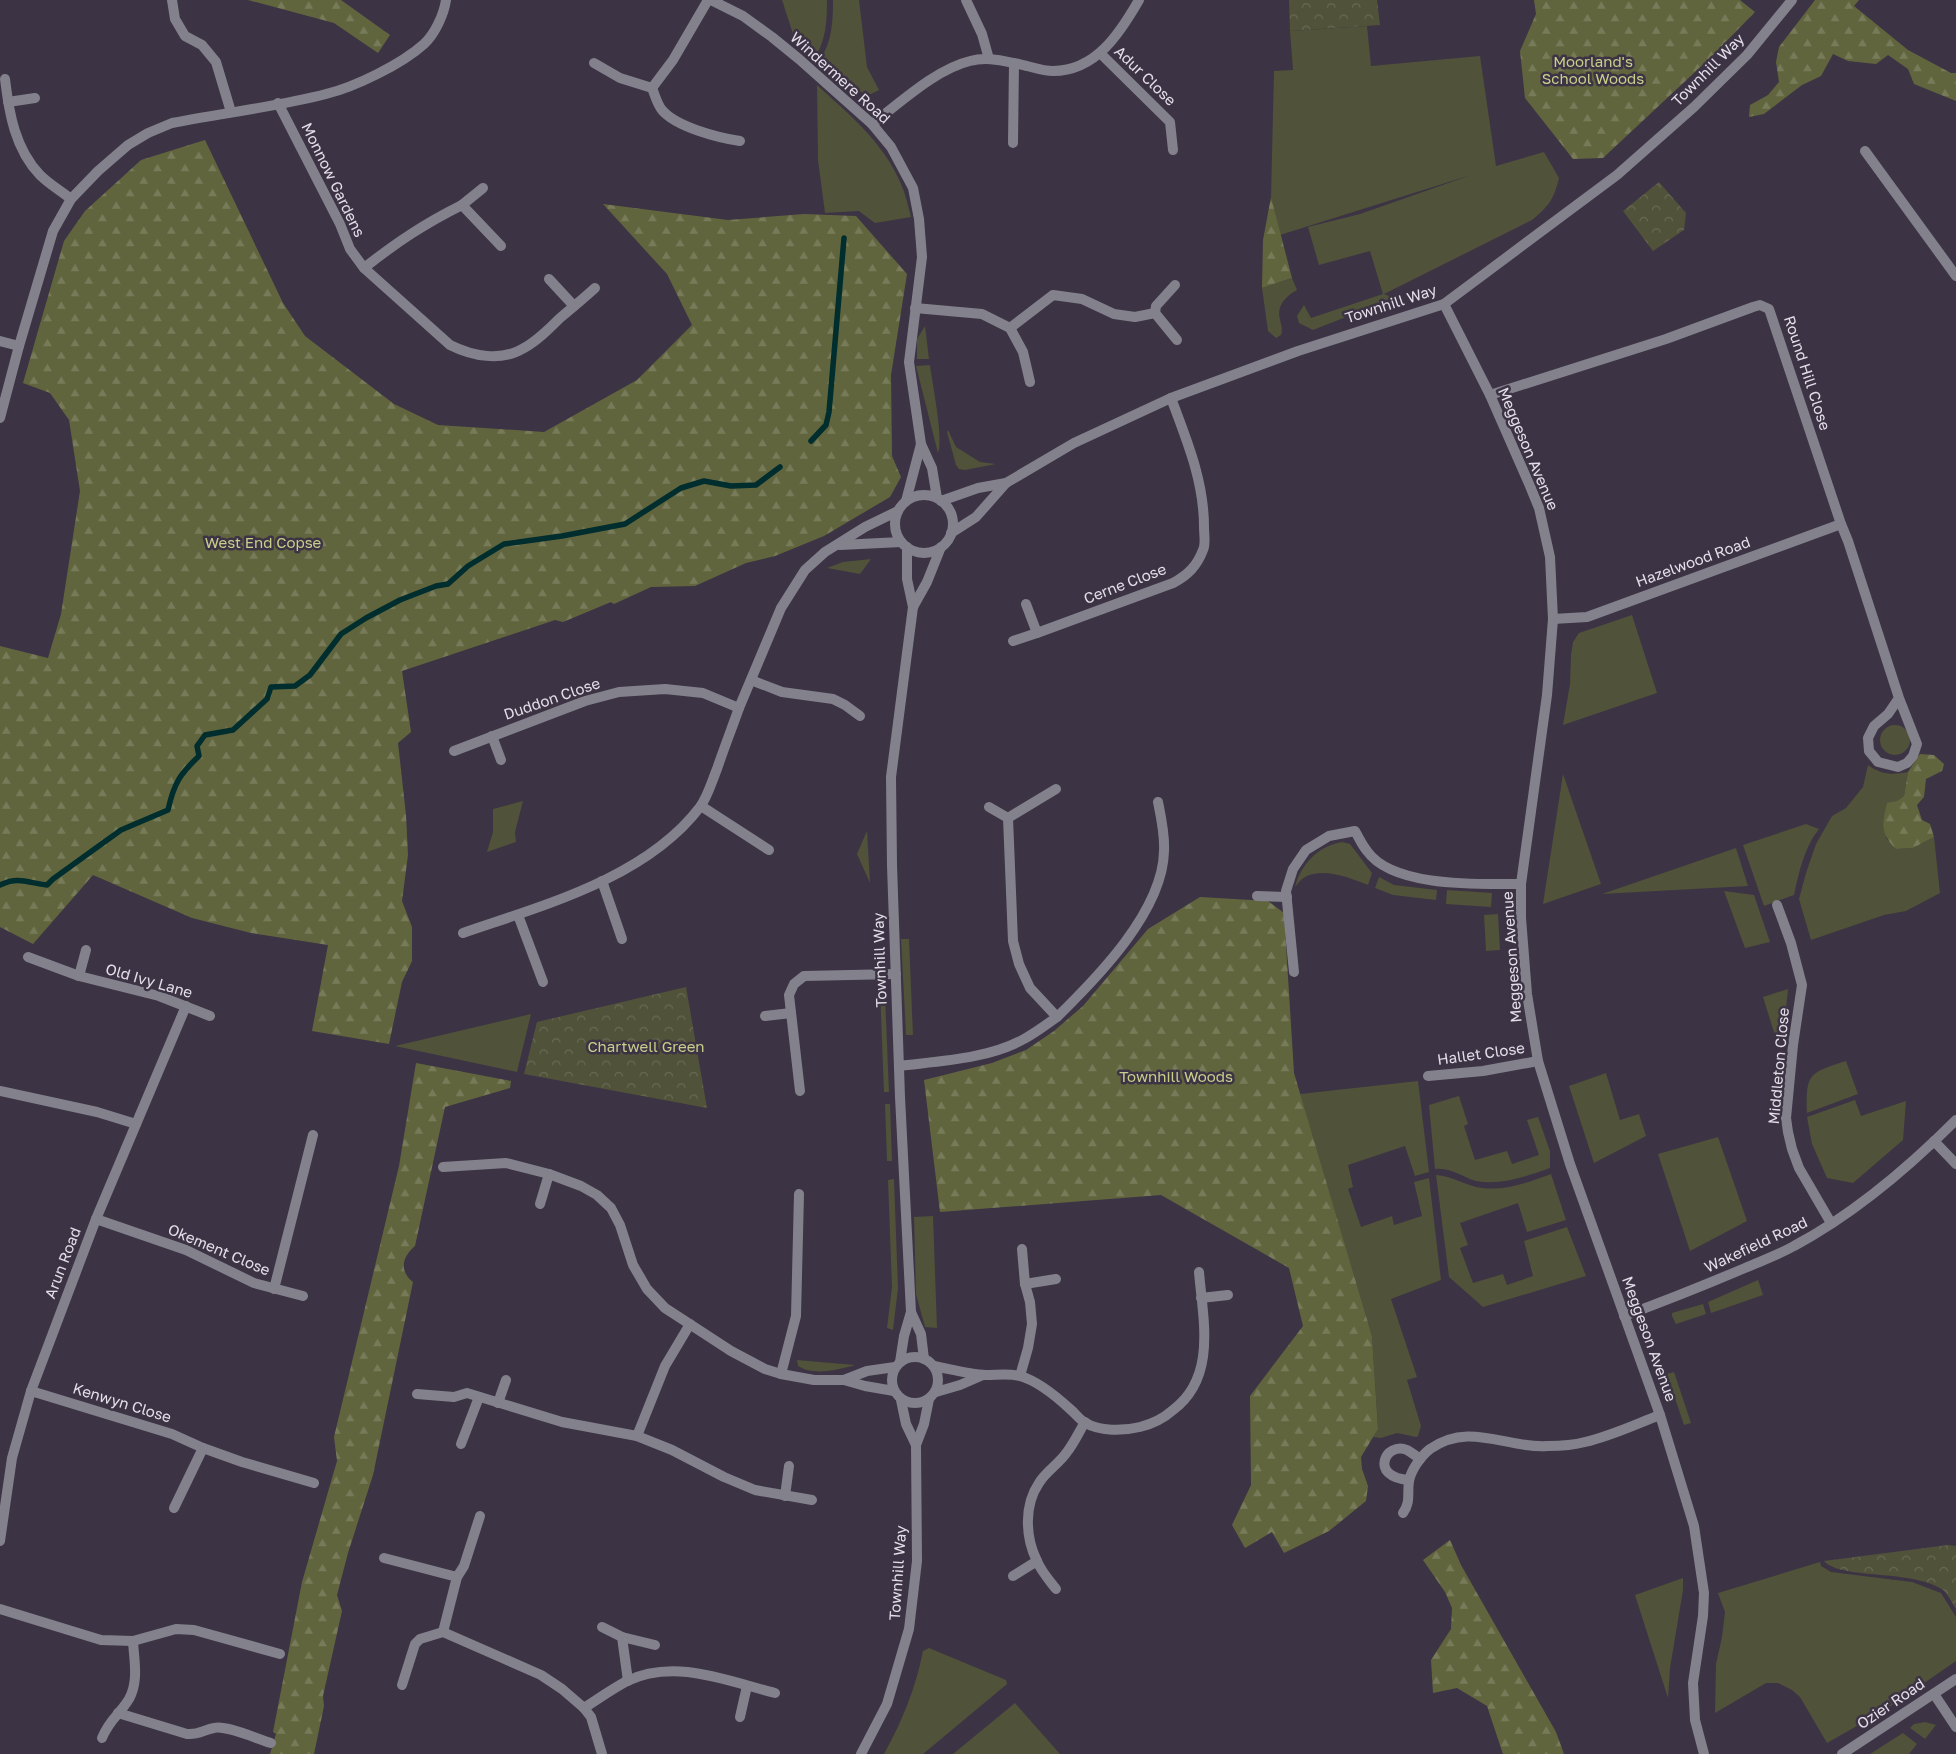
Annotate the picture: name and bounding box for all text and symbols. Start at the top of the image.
street label: Windermere Road [787,28,894,127]
street label: Townhill Way [1667,29,1748,109]
street label: Adur Close [1111,42,1180,109]
park label: Moorland's School Woods [1542,52,1644,87]
street label: Monnow Gardens [298,119,369,240]
street label: Townhill Way [1343,280,1439,326]
street label: Round Hill Close [1781,313,1835,433]
street label: Meggeson Avenue [1495,385,1563,513]
street label: Hazelwood Road [1633,532,1752,590]
park label: West End Copse [205,533,322,551]
street label: Cerne Close [1081,559,1169,607]
street label: Duddon Close [501,673,602,723]
street label: Meggeson Avenue [1497,890,1525,1023]
street label: Townhill Way [868,912,890,1008]
street label: Old Ivy Lane [104,959,195,1001]
street label: Middleton Close [1764,1006,1792,1125]
park label: Chartwell Green [587,1037,705,1055]
street label: Hallet Close [1436,1038,1526,1068]
park label: Townhill Woods [1119,1067,1233,1085]
street label: Wakefield Road [1701,1212,1810,1276]
street label: Okement Close [166,1219,273,1279]
street label: Arun Road [40,1225,84,1301]
street label: Meggeson Avenue [1619,1274,1681,1404]
street label: Kenwyn Close [71,1379,174,1426]
street label: Townhill Way [885,1524,909,1621]
street label: Ozier Road [1853,1674,1928,1732]

